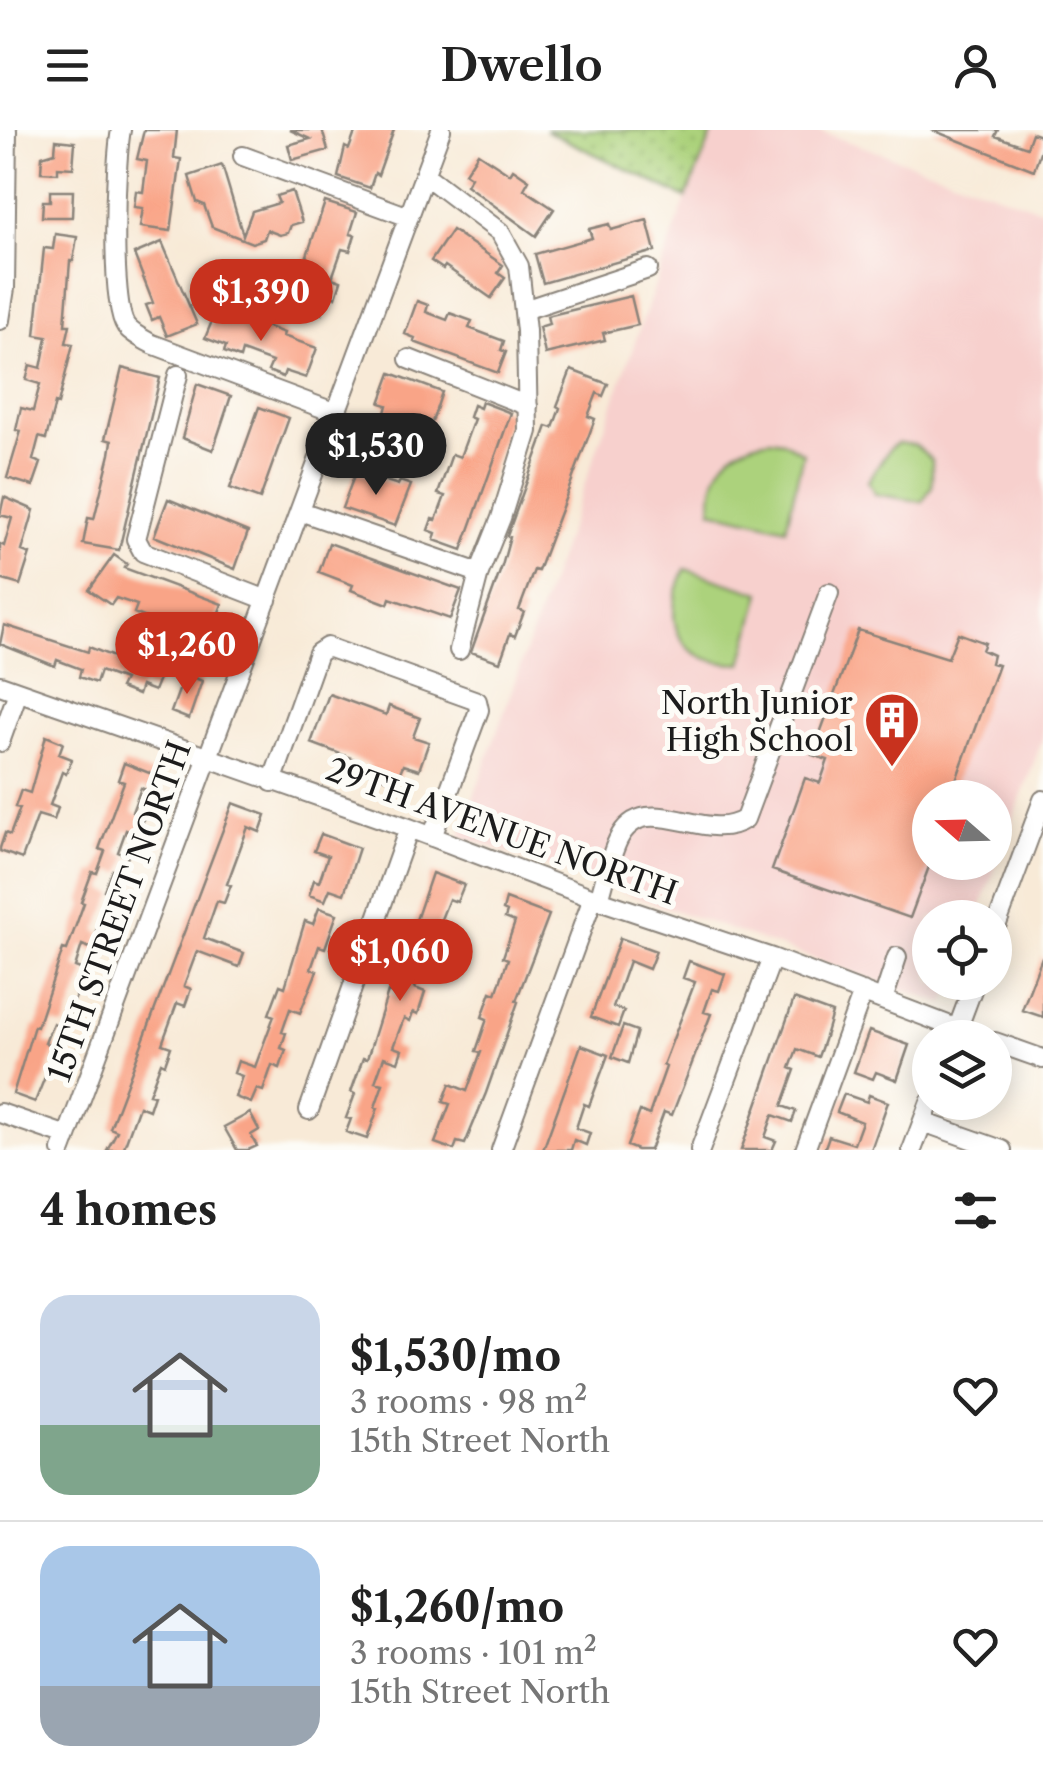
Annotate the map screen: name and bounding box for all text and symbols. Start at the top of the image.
text: Dwello [440,37,603,93]
icon: menu [40,38,95,93]
icon: person [948,38,1003,93]
pin: $1,390 [180,259,342,344]
text: $1,390 [212,272,310,311]
pin: $1,530 [295,413,457,498]
text: $1,530 [327,426,425,465]
pin: $1,260 [106,612,268,697]
text: $1,260 [137,625,237,664]
place label: North Junior High School [661,683,854,759]
building icon: North Junior High School [862,690,922,769]
street label: 15TH STREET NORTH [39,735,199,1087]
street label: 29TH AVENUE NORTH [321,749,683,913]
north arrow [912,780,1012,880]
map controls [912,780,1012,1120]
button: locate [912,900,1012,1000]
pin: $1,060 [319,919,481,1004]
text: $1,060 [350,932,450,971]
button: layers [912,1020,1012,1120]
icon: filters [948,1183,1003,1238]
text: 4 homes [40,1184,217,1236]
text: $1,530/mo [350,1330,561,1382]
icon: home [120,1335,240,1455]
icon: heart [948,1368,1003,1423]
text: 3 rooms · 98 m² [350,1382,587,1421]
text: 15th Street North [350,1421,610,1460]
text: $1,260/mo [350,1581,564,1633]
icon: home [120,1586,240,1706]
icon: heart [948,1619,1003,1674]
text: 3 rooms · 101 m² [350,1633,597,1672]
text: 15th Street North [350,1672,610,1711]

